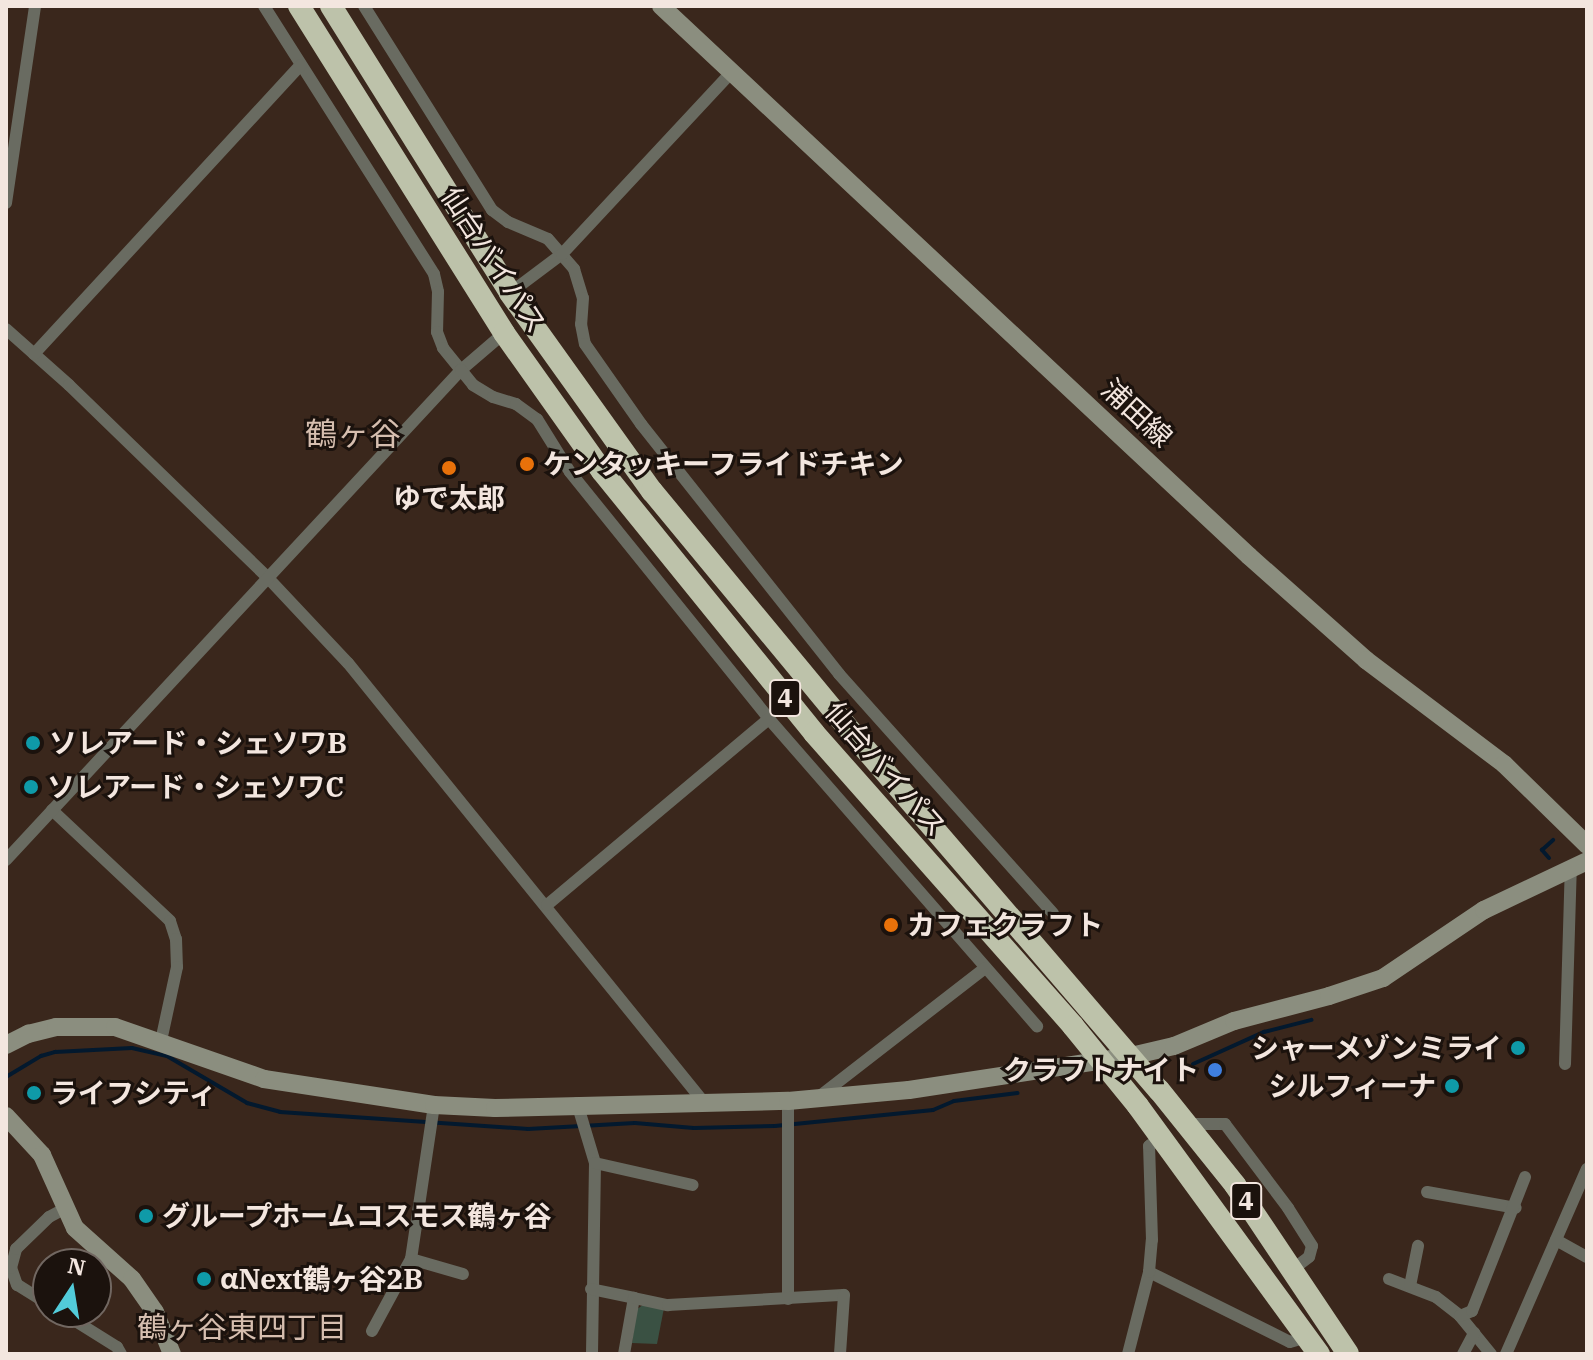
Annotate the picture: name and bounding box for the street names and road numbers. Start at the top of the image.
street label: 仙台バイパス [434,180,554,340]
street label: 浦田線 [1095,372,1179,454]
road number: 4 [769,676,801,720]
street label: 仙台バイパス [818,695,954,843]
road number: 4 [1230,1179,1262,1223]

